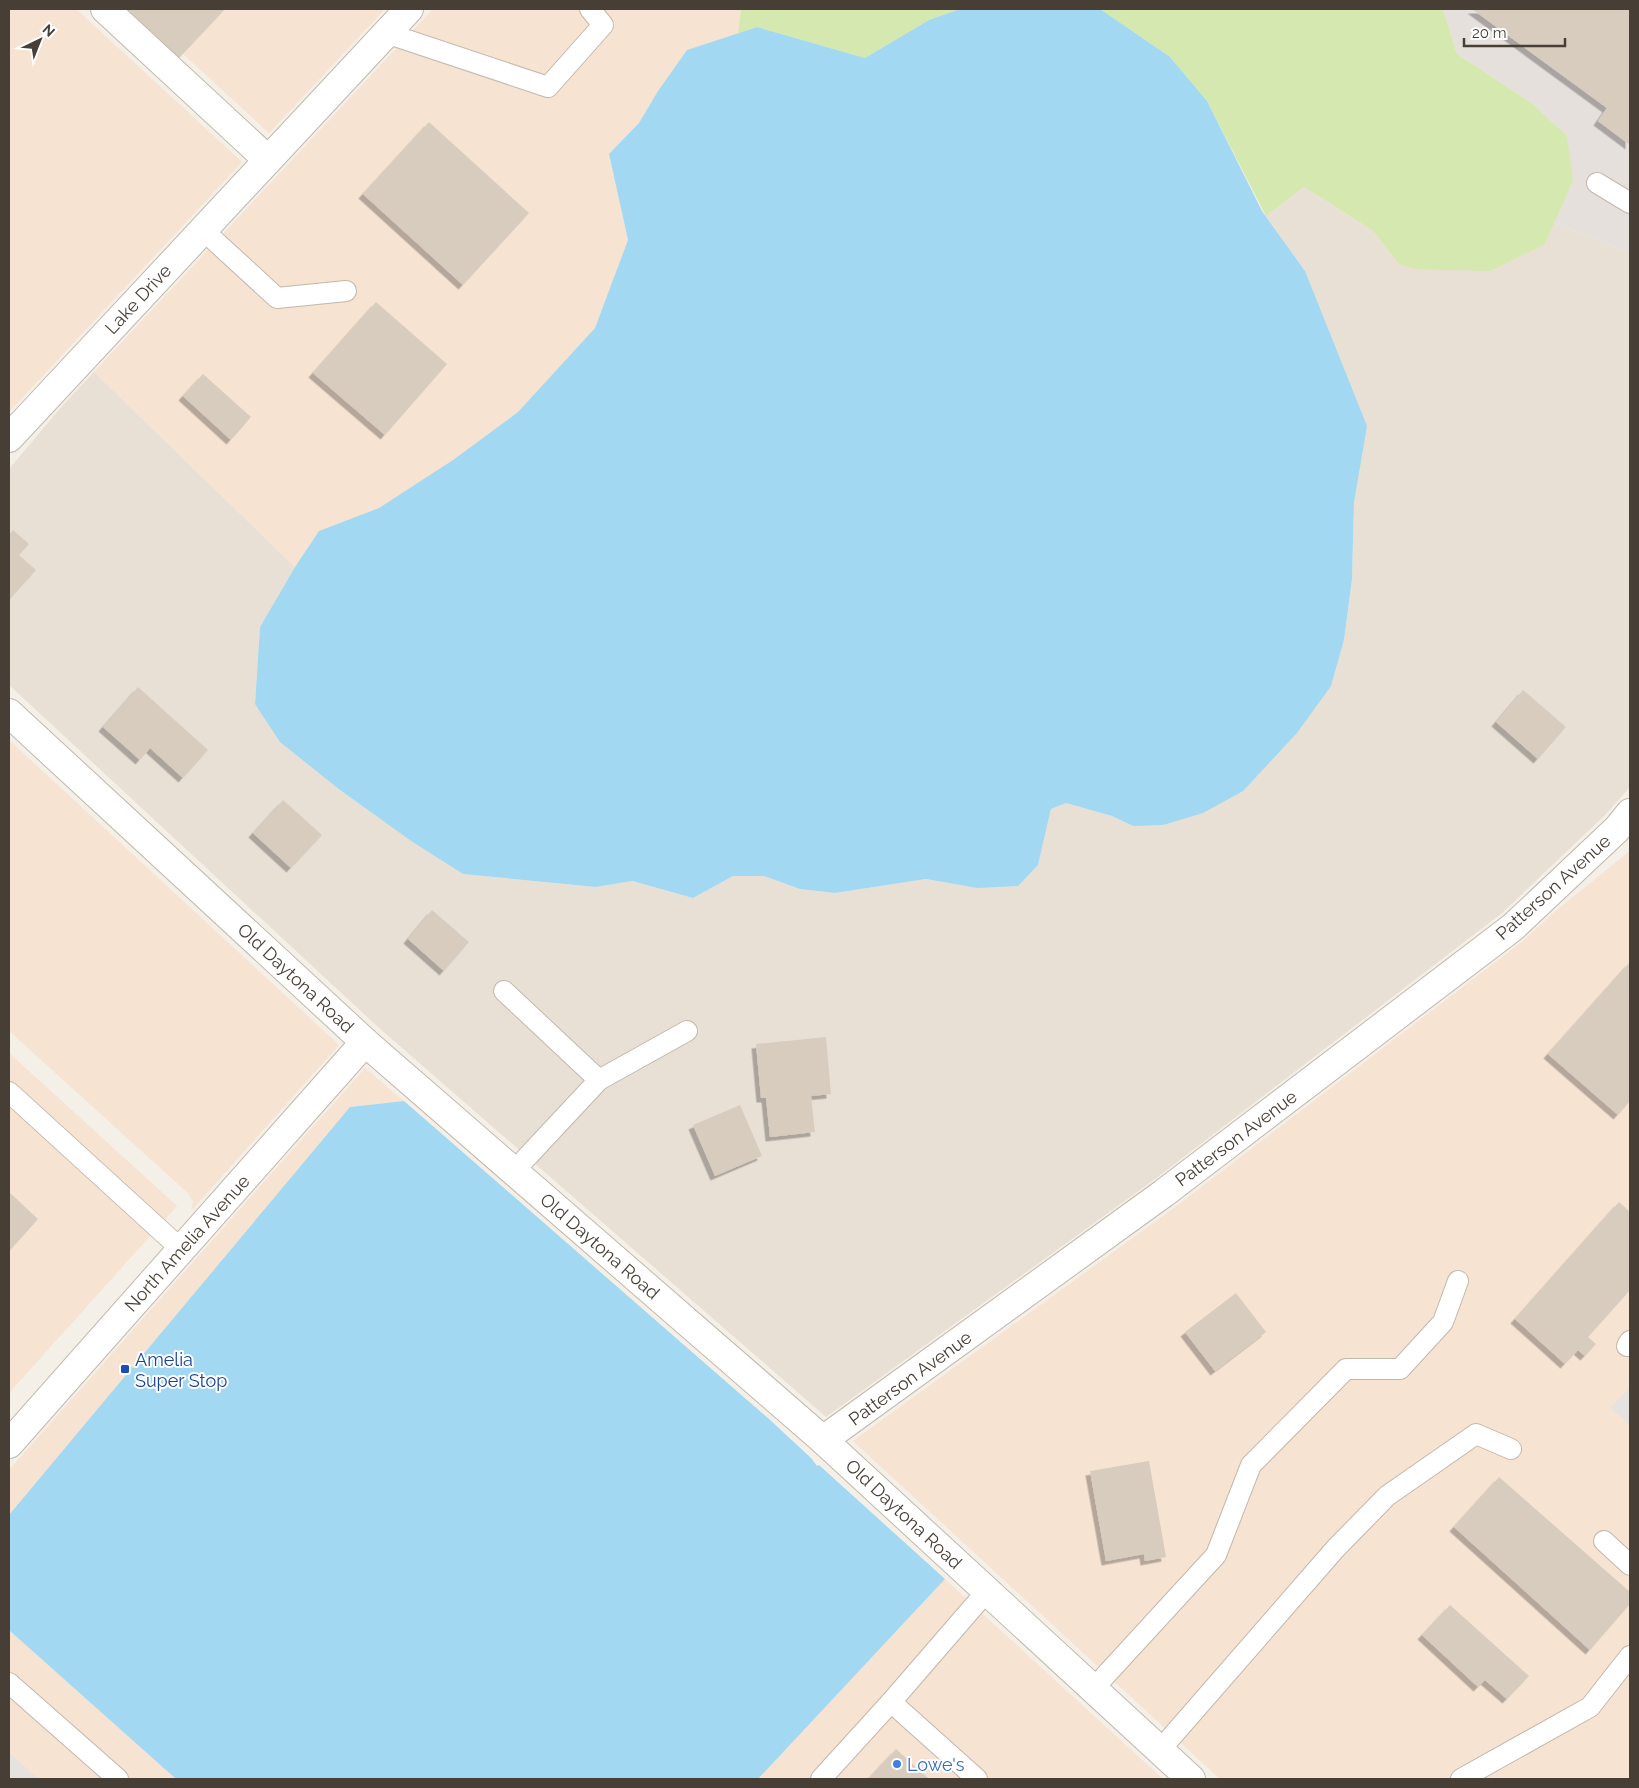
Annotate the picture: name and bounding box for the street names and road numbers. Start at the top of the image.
street label: Lake Drive [100,260,176,338]
street label: Patterson Avenue [1491,830,1615,944]
street label: Old Daytona Road [234,919,358,1037]
street label: Patterson Avenue [1171,1085,1301,1191]
street label: North Amelia Avenue [120,1170,254,1316]
street label: Old Daytona Road [536,1189,664,1303]
street label: Patterson Avenue [844,1326,976,1430]
street label: Old Daytona Road [842,1455,966,1573]

